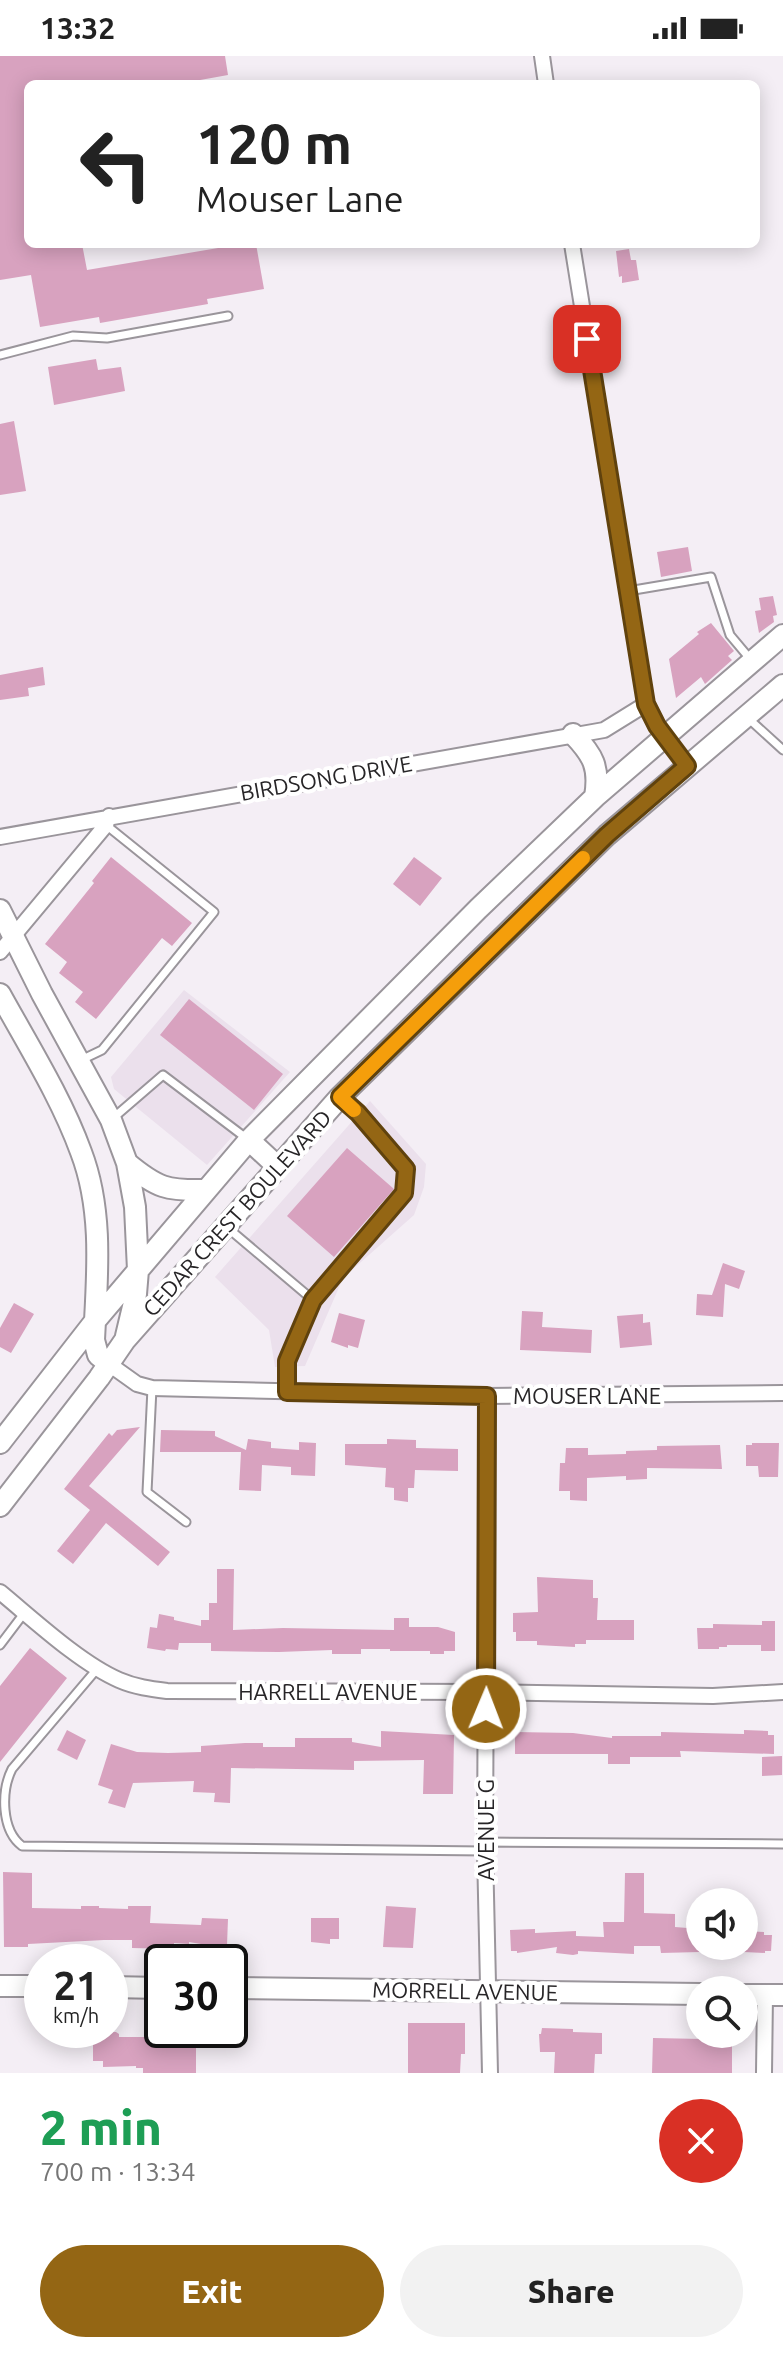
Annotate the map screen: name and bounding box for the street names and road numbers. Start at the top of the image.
street label: BIRDSONG DRIVE [238,750,414,805]
street label: CEDAR CREST BOULEVARD [137,1105,336,1321]
street label: MOUSER LANE [513,1383,661,1408]
street label: HARRELL AVENUE [238,1679,418,1704]
street label: AVENUE G [473,1779,498,1881]
street label: MORRELL AVENUE [372,1976,558,2005]

